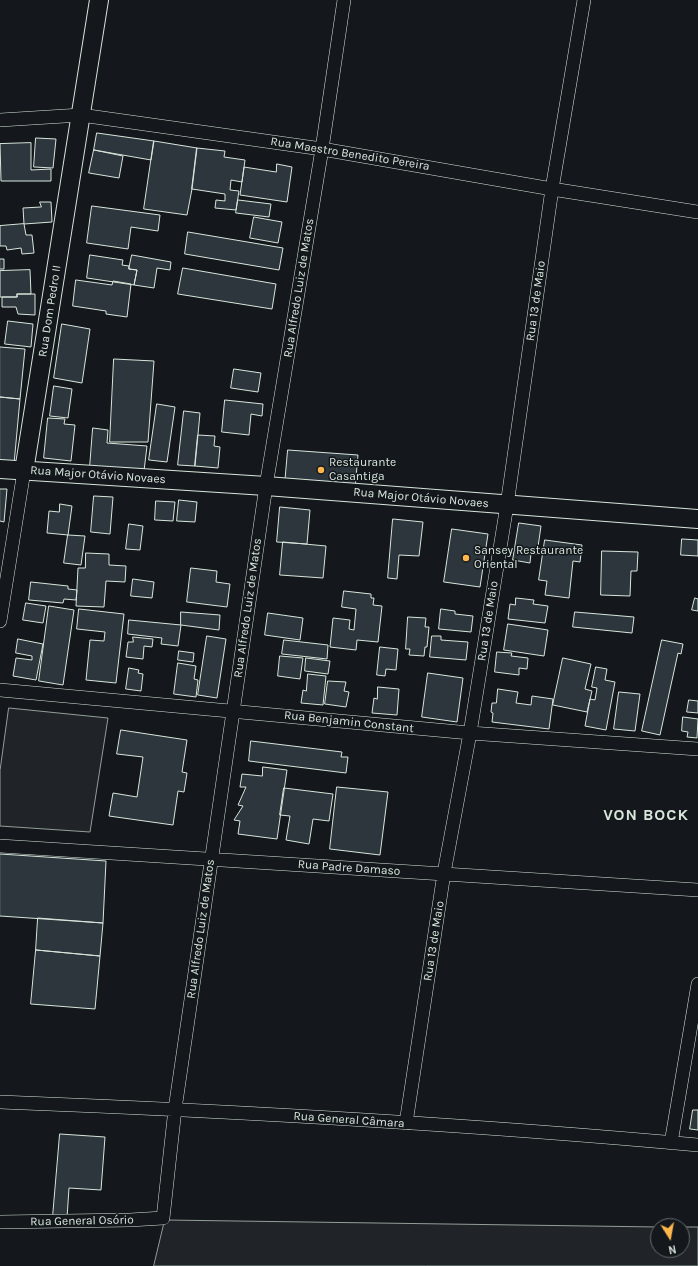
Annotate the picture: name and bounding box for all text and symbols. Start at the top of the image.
street label: Rua Maestro Benedito Pereira [269,134,431,174]
street label: Rua Alfredo Luiz de Matos [281,217,317,359]
street label: Rua 13 de Maio [523,260,549,342]
street label: Rua Dom Pedro II [36,264,64,358]
place label: Restaurante Casantiga [329,456,396,484]
street label: Rua Major Otávio Novaes [30,463,166,487]
marker: Restaurante Casantiga [316,465,326,475]
street label: Rua Major Otávio Novaes [353,485,489,511]
street label: Rua Alfredo Luiz de Matos [231,537,265,679]
place label: Sansey Restaurante Oriental [474,544,583,572]
marker: Sansey Restaurante Oriental [461,553,471,563]
street label: Rua 13 de Maio [475,580,501,662]
street label: Rua Benjamin Constant [283,708,415,736]
district label: VON BOCK [603,805,689,825]
street label: Rua Padre Damaso [297,857,401,879]
street label: Rua Alfredo Luiz de Matos [184,858,218,1000]
street label: Rua 13 de Maio [421,900,447,982]
street label: Rua General Câmara [293,1109,405,1131]
street label: Rua General Osório [30,1213,134,1229]
north arrow [650,1218,690,1258]
text: N [667,1242,677,1256]

